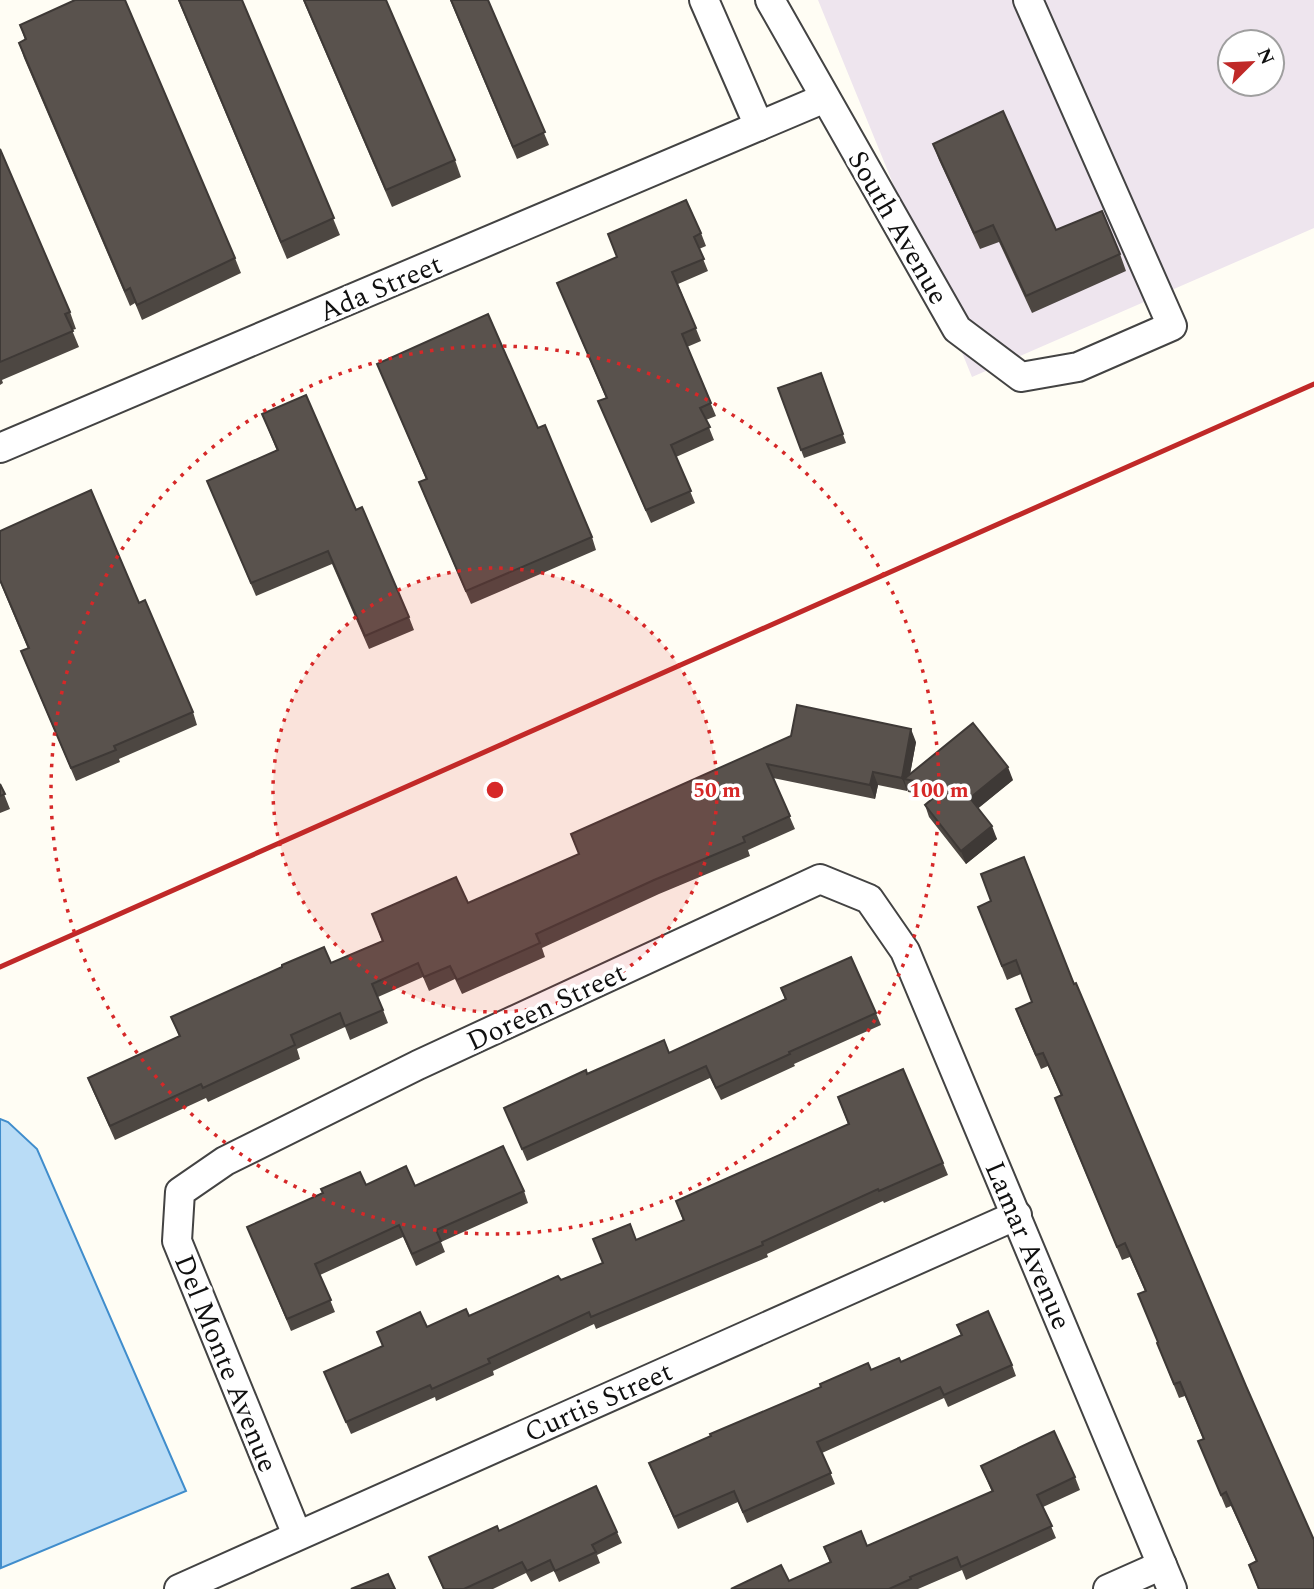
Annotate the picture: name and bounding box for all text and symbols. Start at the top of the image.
north arrow [1216,28,1286,98]
text: N [1249,44,1282,70]
street label: South Avenue [836,143,959,313]
street label: Ada Street [312,243,449,334]
text: 50 m [693,775,741,807]
text: 100 m [909,775,969,807]
centre of rings [483,778,507,802]
street label: Doreen Street [460,952,634,1063]
street label: Lamar Avenue [973,1155,1082,1337]
street label: Del Monte Avenue [162,1248,289,1479]
street label: Curtis Street [518,1350,680,1454]

